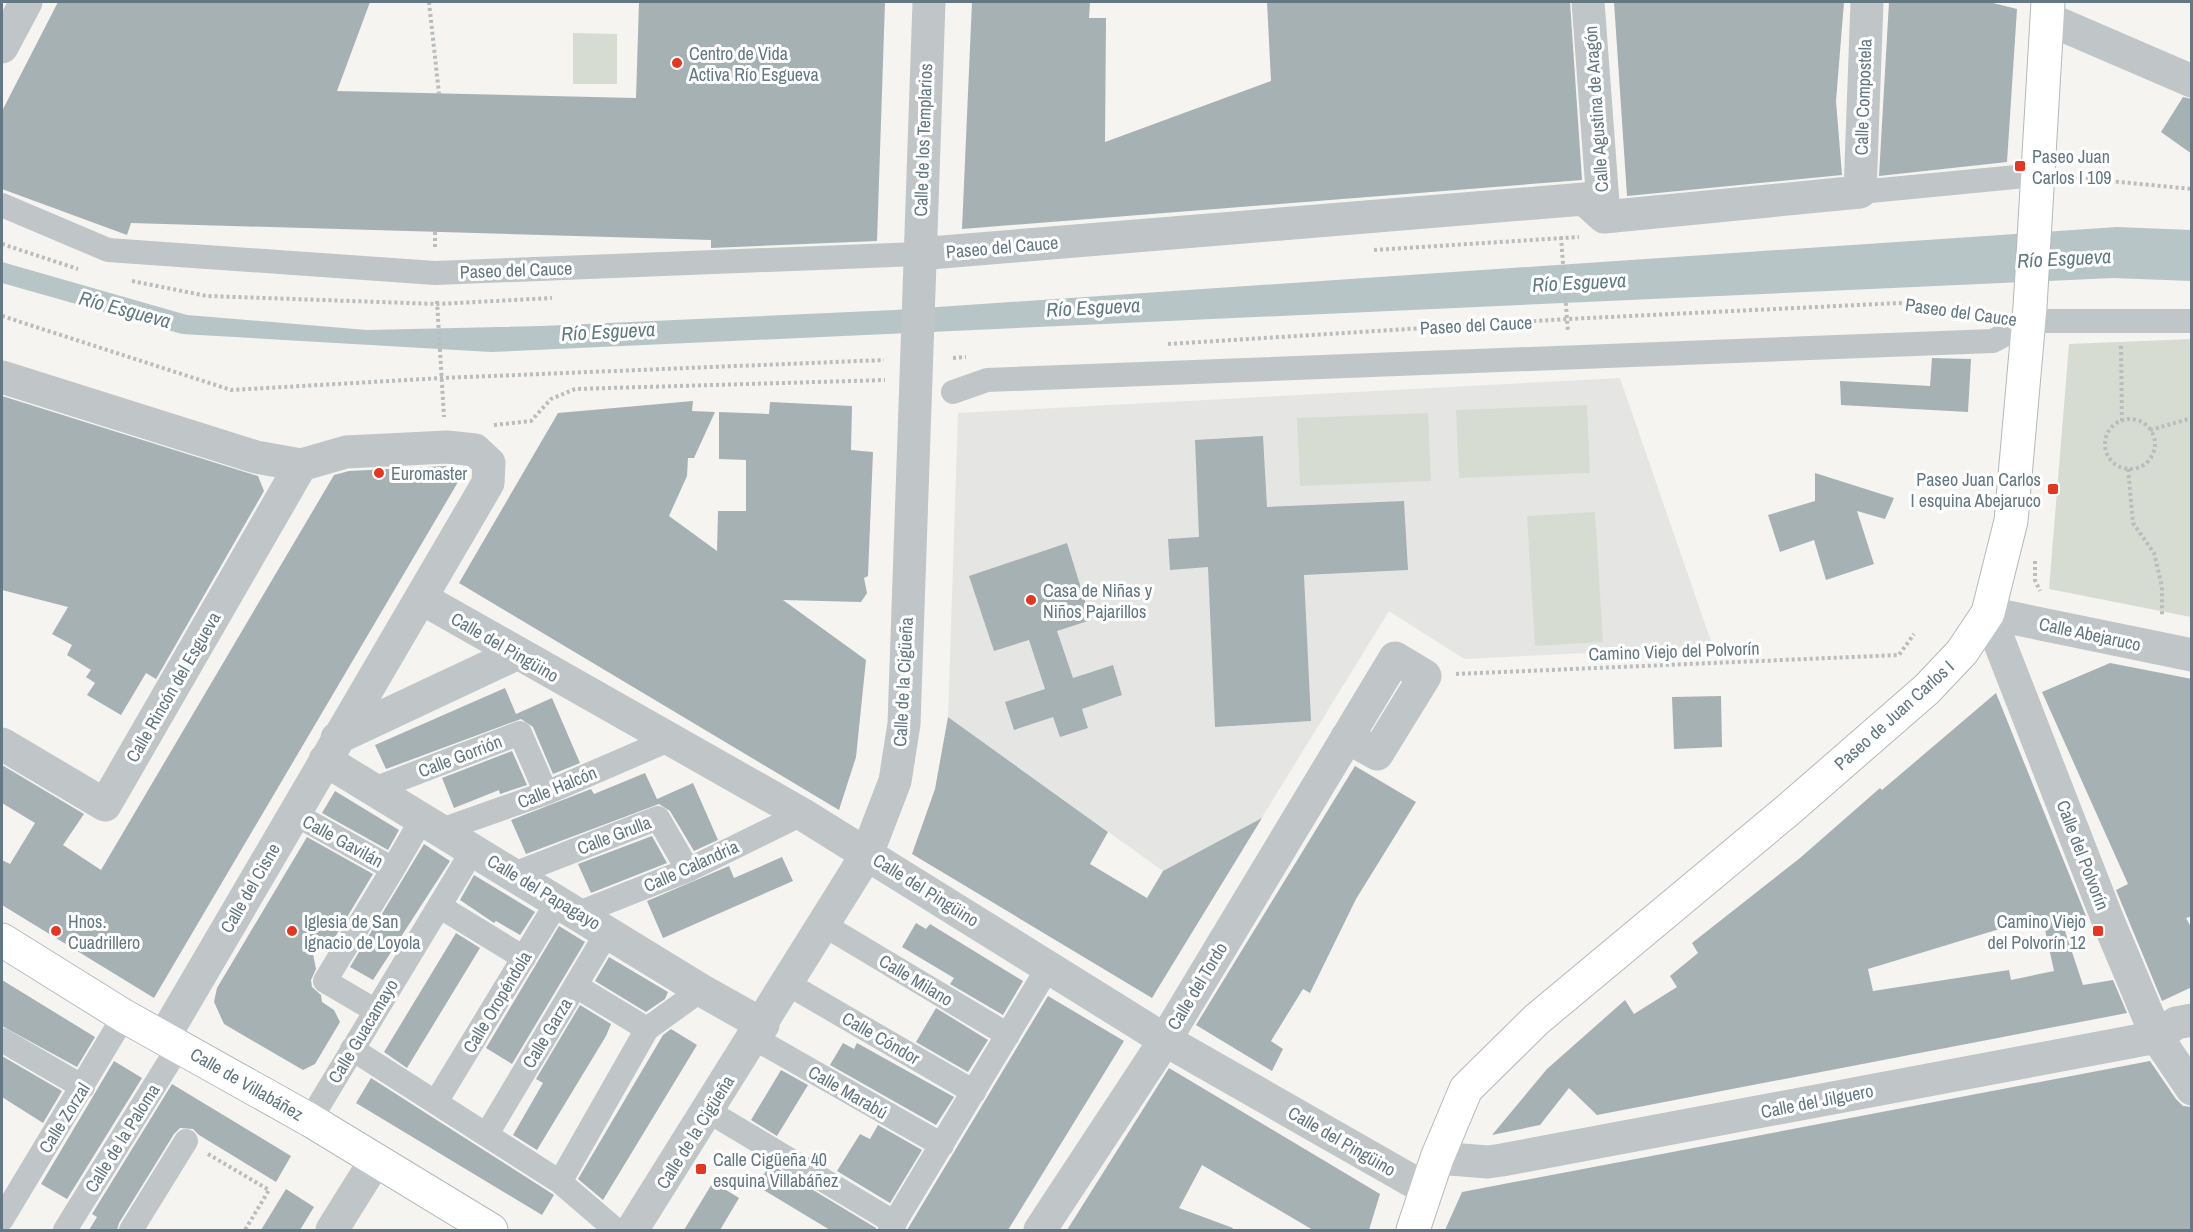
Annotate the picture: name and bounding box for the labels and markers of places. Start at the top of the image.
place label: Centro de Vida Activa Río Esgueva [688,41,819,87]
marker: Centro de Vida Activa Río Esgueva [670,56,684,70]
place label: Paseo Juan Carlos I 109 [2032,144,2112,190]
marker: Paseo Juan Carlos I 109 [2013,159,2027,173]
place label: Euromaster [391,461,467,486]
marker: Euromaster [372,466,386,480]
place label: Paseo Juan Carlos I esquina Abejaruco [1911,467,2041,513]
marker: Paseo Juan Carlos I esquina Abejaruco [2046,482,2060,496]
place label: Casa de Niñas y Niños Pajarillos [1043,578,1153,624]
marker: Casa de Niñas y Niños Pajarillos [1024,593,1038,607]
place label: Hnos. Cuadrillero [68,909,140,955]
place label: Iglesia de San Ignacio de Loyola [304,909,421,955]
place label: Camino Viejo del Polvorín 12 [1988,909,2086,955]
marker: Hnos. Cuadrillero [49,924,63,938]
marker: Iglesia de San Ignacio de Loyola [285,924,299,938]
marker: Camino Viejo del Polvorín 12 [2091,924,2105,938]
place label: Calle Cigüeña 40 esquina Villabáñez [713,1147,838,1193]
marker: Calle Cigüeña 40 esquina Villabáñez [694,1162,708,1176]

